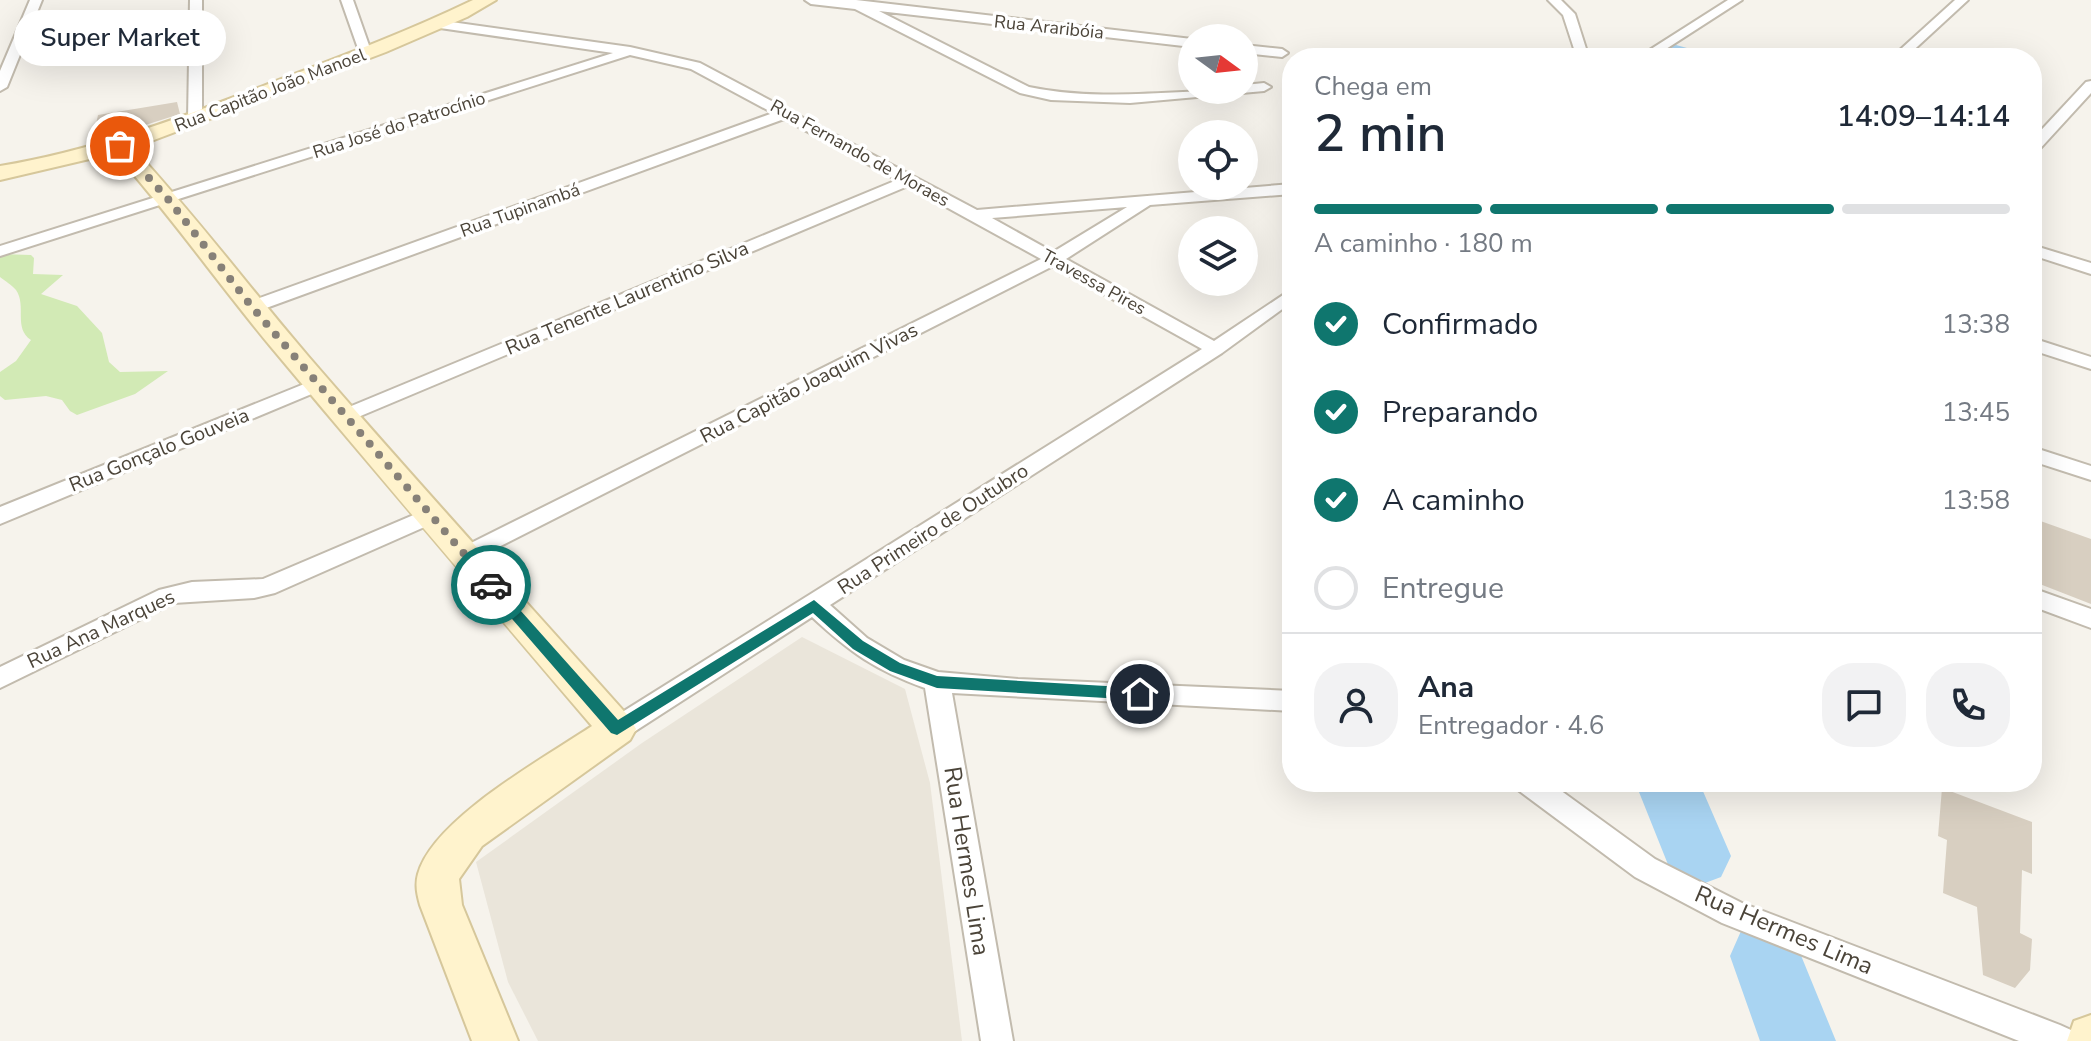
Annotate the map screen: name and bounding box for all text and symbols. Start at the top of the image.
street label: Rua Araribóia [993,9,1105,45]
callout: Super Market [14,10,226,66]
text: Super Market [40,20,200,55]
north arrow [1178,24,1258,104]
map controls [1178,24,1258,296]
street label: Rua Capitão João Manoel [171,42,370,138]
text: Chega em [1314,69,1432,104]
street label: Rua José do Patrocínio [310,86,488,164]
street label: Rua Fernando de Moraes [766,94,954,212]
text: 14:09–14:14 [1837,96,2010,137]
text: 2 min [1314,98,1447,169]
pin [86,112,154,180]
button: locate [1178,120,1258,200]
icon: bag [98,124,142,168]
street label: Rua Tupinambá [457,177,583,243]
button: layers [1178,216,1258,296]
text: A caminho · 180 m [1314,226,1533,261]
street label: Rua Tenente Laurentino Silva [501,234,753,362]
street label: Travessa Pires [1038,243,1150,321]
icon: check [1314,302,1358,346]
text: Confirmado [1382,304,1538,345]
text: 13:38 [1942,307,2010,342]
street label: Rua Capitão Joaquim Vivas [696,316,922,450]
icon: check [1314,390,1358,434]
text: Preparando [1382,392,1538,433]
text: 13:45 [1942,395,2010,430]
street label: Rua Gonçalo Gouveia [65,402,253,498]
street label: Rua Primeiro de Outubro [832,457,1034,601]
icon: check [1314,478,1358,522]
text: A caminho [1382,480,1525,521]
text: 13:58 [1942,483,2010,518]
courier [451,545,531,625]
icon: car [469,563,513,607]
text: Entregue [1382,568,1504,609]
street label: Rua Ana Marques [23,583,179,675]
pin [1106,660,1174,728]
button: person [1314,663,1398,747]
button: chat [1822,663,1906,747]
button: phone [1926,663,2010,747]
text: Ana [1418,667,1474,708]
icon: home [1118,672,1162,716]
text: Entregador · 4.6 [1418,708,1604,743]
street label: Rua Hermes Lima [936,764,998,958]
street label: Rua Hermes Lima [1690,878,1878,982]

